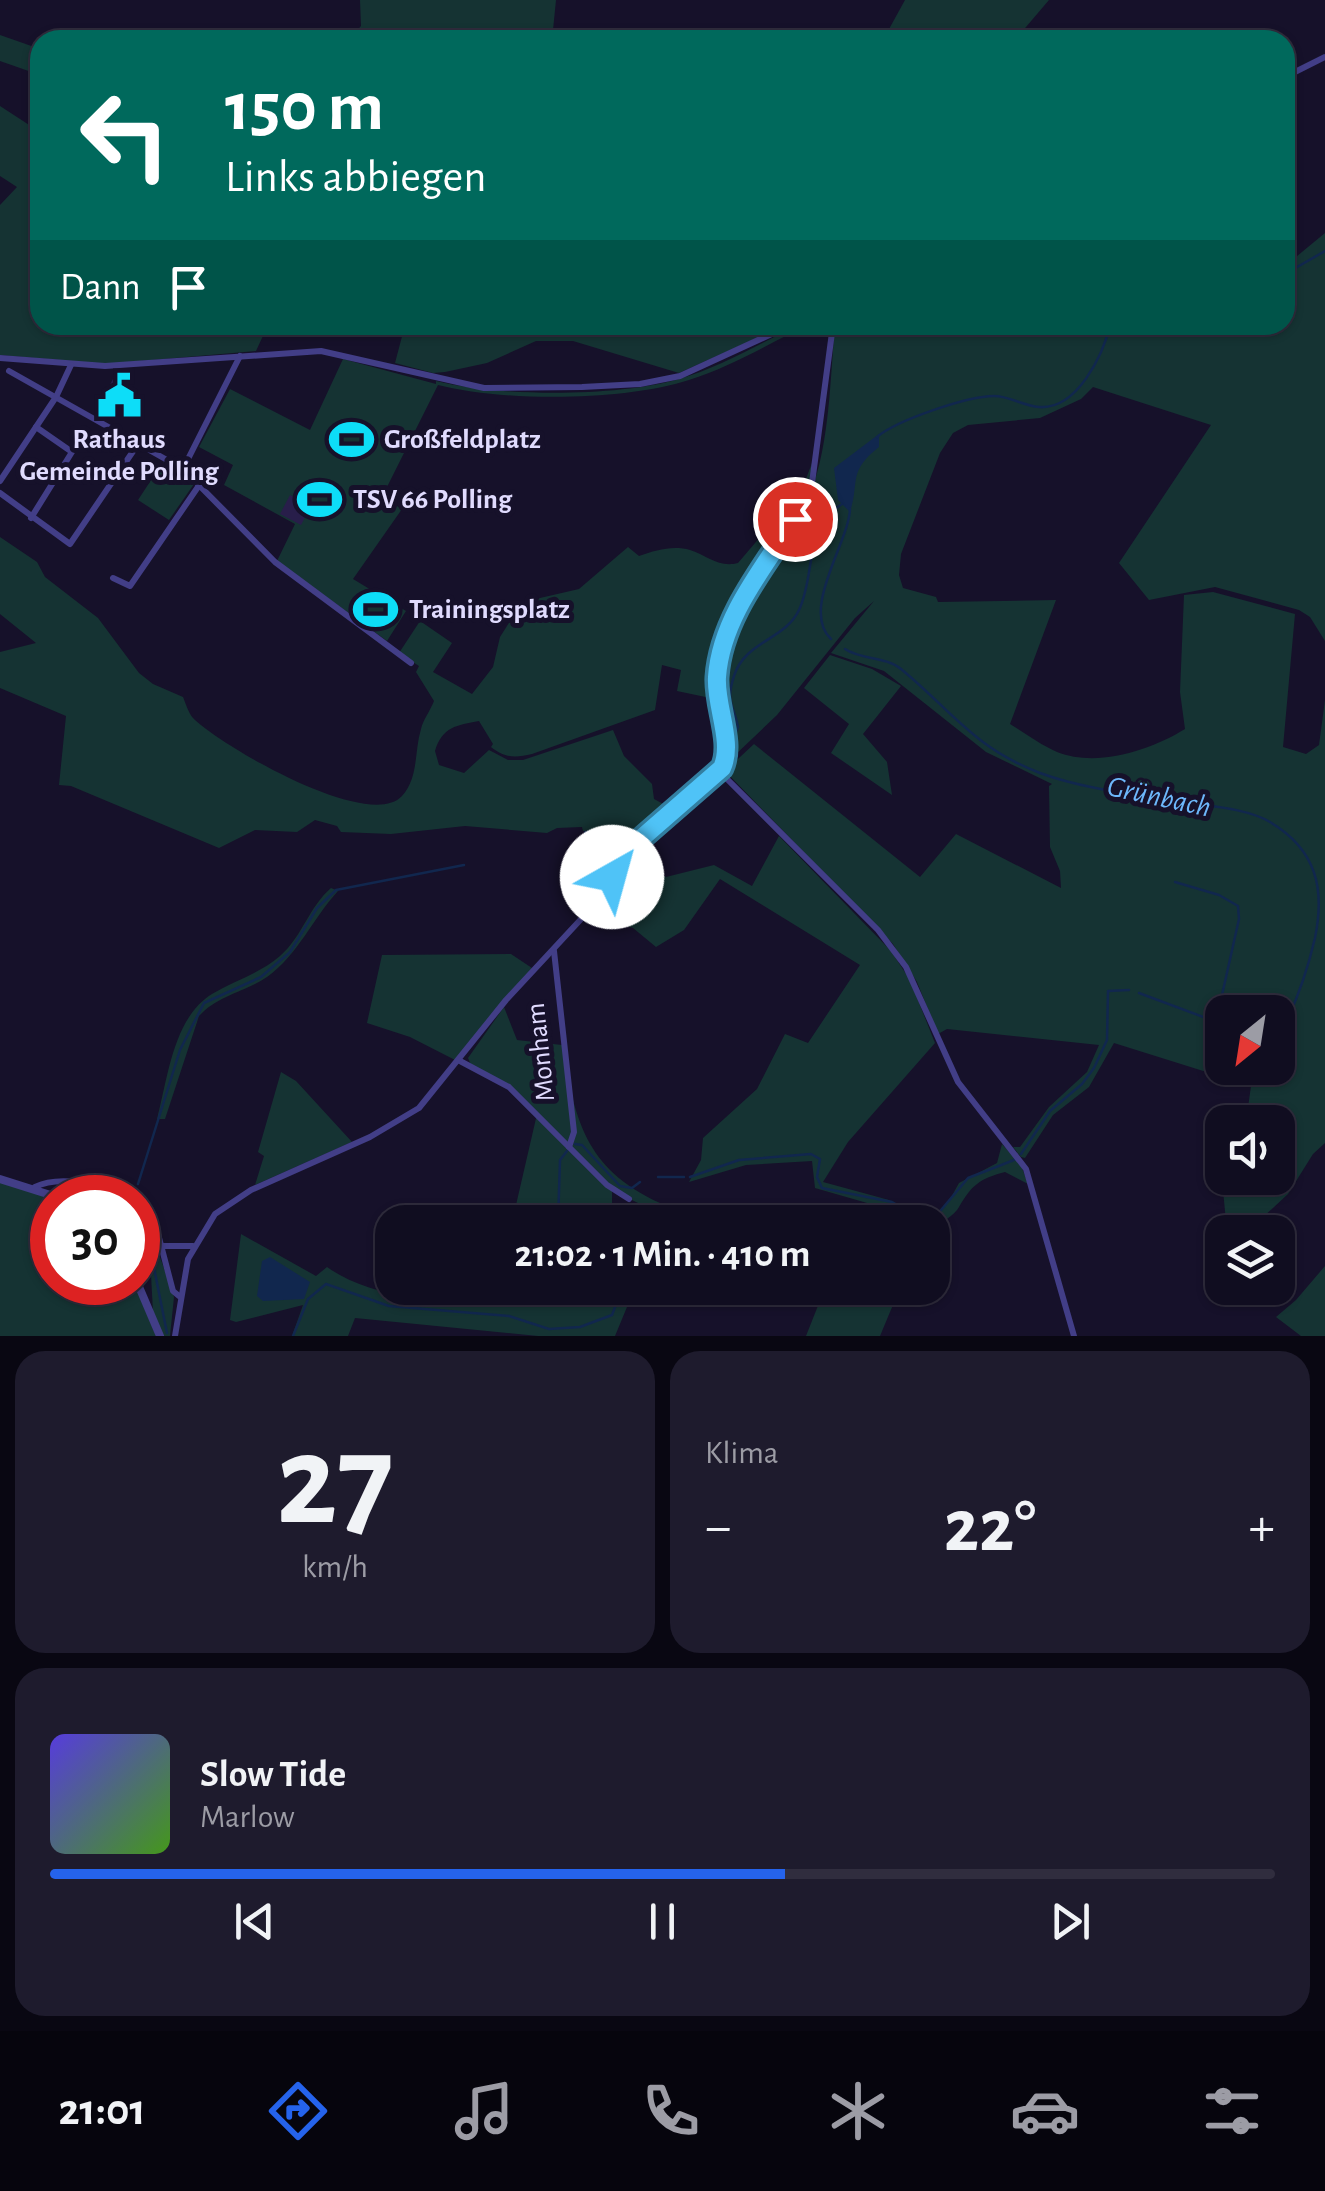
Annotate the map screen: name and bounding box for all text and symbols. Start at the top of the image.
icon: left [60,70,190,200]
text: 150 m [225,73,384,143]
text: Links abbiegen [225,155,487,200]
icon: arrive [161,260,216,315]
text: Dann [60,269,141,307]
public building icon: Rathaus Gemeinde Polling [95,371,143,419]
sports icon: Großfeldplatz [327,416,375,464]
place label: Rathaus Gemeinde Polling [20,426,219,486]
place label: Großfeldplatz [384,426,541,454]
sports icon: TSV 66 Polling [296,476,344,524]
pin [753,477,838,562]
place label: TSV 66 Polling [353,486,513,514]
icon: arrive [768,492,823,547]
sports icon: Trainingsplatz [352,586,400,634]
place label: Trainingsplatz [409,596,570,624]
water label: Grünbach [1104,771,1214,823]
position arrow [560,825,664,929]
north arrow [1205,995,1295,1085]
map controls [1205,995,1295,1305]
street label: Monham [522,1001,560,1103]
button: sound [1205,1105,1295,1195]
speed limit sign: 30 [30,1175,160,1305]
button: layers [1205,1215,1295,1305]
text: 21:02 · 1 Min. · 410 m [515,1236,810,1274]
text: 27 [276,1418,394,1548]
text: Klima [705,1437,779,1469]
text: 22° [944,1490,1036,1565]
text: − [705,1500,731,1555]
text: + [1249,1500,1275,1555]
text: km/h [302,1551,368,1583]
text: Slow Tide [200,1756,346,1794]
text: Marlow [200,1801,295,1833]
icon: previous [227,1894,282,1949]
icon: pause [635,1894,690,1949]
icon: next [1043,1894,1098,1949]
icon: directions [263,2076,333,2146]
icon: music [449,2076,519,2146]
icon: phone [636,2076,706,2146]
icon: climate [823,2076,893,2146]
icon: car [1010,2076,1080,2146]
icon: filters [1197,2076,1267,2146]
text: 21:01 [58,2088,146,2133]

